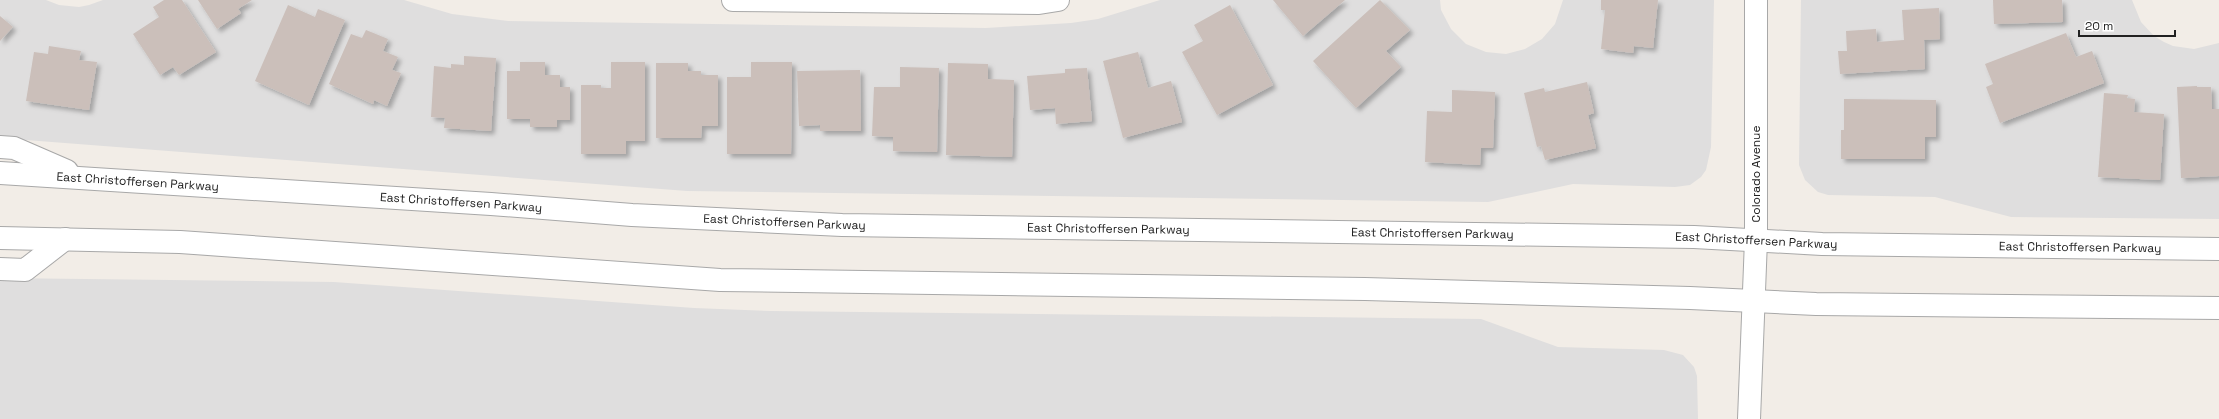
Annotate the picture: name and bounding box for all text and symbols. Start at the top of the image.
scale bar [2079,12,2175,38]
text: 20 m [2085,18,2113,34]
street label: Colorado Avenue [1748,126,1764,222]
street label: East Christoffersen Parkway [56,169,219,195]
street label: East Christoffersen Parkway [379,189,543,216]
street label: East Christoffersen Parkway [703,210,866,233]
street label: East Christoffersen Parkway [1027,220,1190,238]
street label: East Christoffersen Parkway [1351,224,1514,242]
street label: East Christoffersen Parkway [1675,229,1837,252]
street label: East Christoffersen Parkway [1999,238,2161,256]

